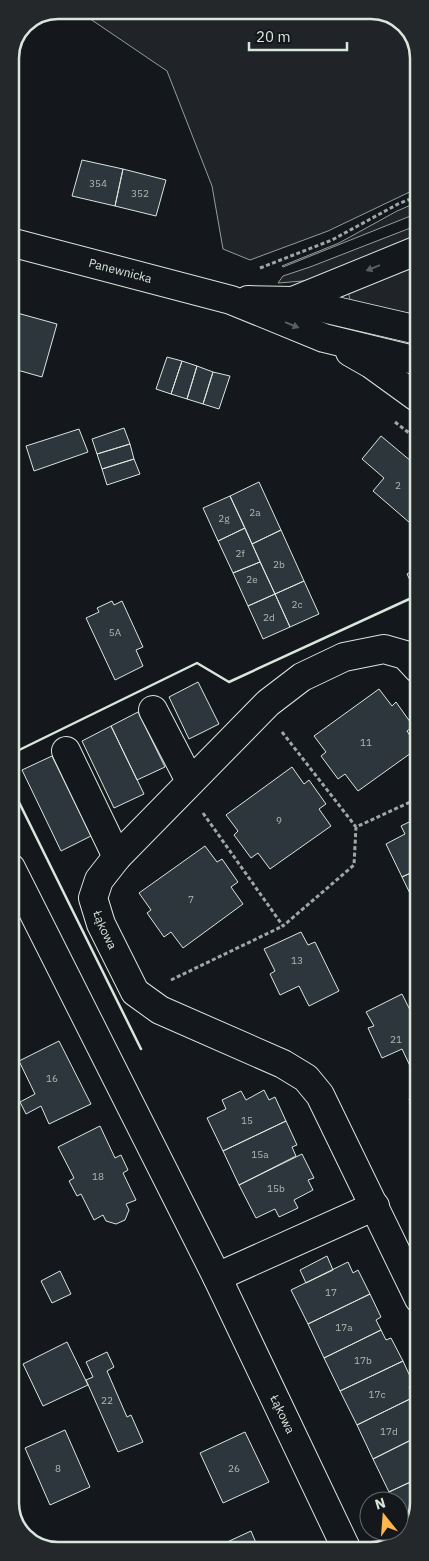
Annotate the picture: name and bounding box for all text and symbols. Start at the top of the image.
scale bar [249,20,346,52]
text: 20 m [256,27,291,46]
house number: 354 [89,177,107,190]
house number: 352 [131,187,149,200]
street label: Panewnicka [87,255,154,286]
one-way arrow [365,264,380,272]
one-way arrow [285,322,300,329]
house number: 2 [395,479,401,492]
house number: 2a [249,506,261,519]
house number: 2g [218,512,230,525]
house number: 2f [235,547,245,560]
house number: 2b [273,558,285,571]
house number: 2e [246,573,258,586]
house number: 2c [291,598,303,611]
house number: 2d [263,611,275,624]
house number: 5A [109,626,122,639]
house number: 11 [360,736,372,749]
house number: 9 [276,814,282,827]
house number: 7 [188,893,194,906]
street label: Łąkowa [90,908,121,952]
house number: 13 [291,954,303,967]
house number: 21 [390,1033,402,1046]
house number: 16 [46,1072,58,1085]
house number: 15 [241,1114,253,1127]
house number: 15a [251,1148,269,1161]
house number: 18 [92,1170,104,1183]
house number: 15b [267,1182,285,1195]
house number: 17 [325,1286,337,1299]
house number: 17a [335,1321,353,1334]
house number: 17b [354,1354,372,1367]
house number: 17c [368,1388,386,1401]
street label: Łąkowa [267,1392,299,1436]
house number: 22 [101,1394,113,1407]
house number: 17d [380,1425,398,1438]
house number: 8 [55,1462,61,1475]
house number: 26 [228,1462,240,1475]
north arrow [359,1491,409,1541]
text: N [373,1493,388,1514]

